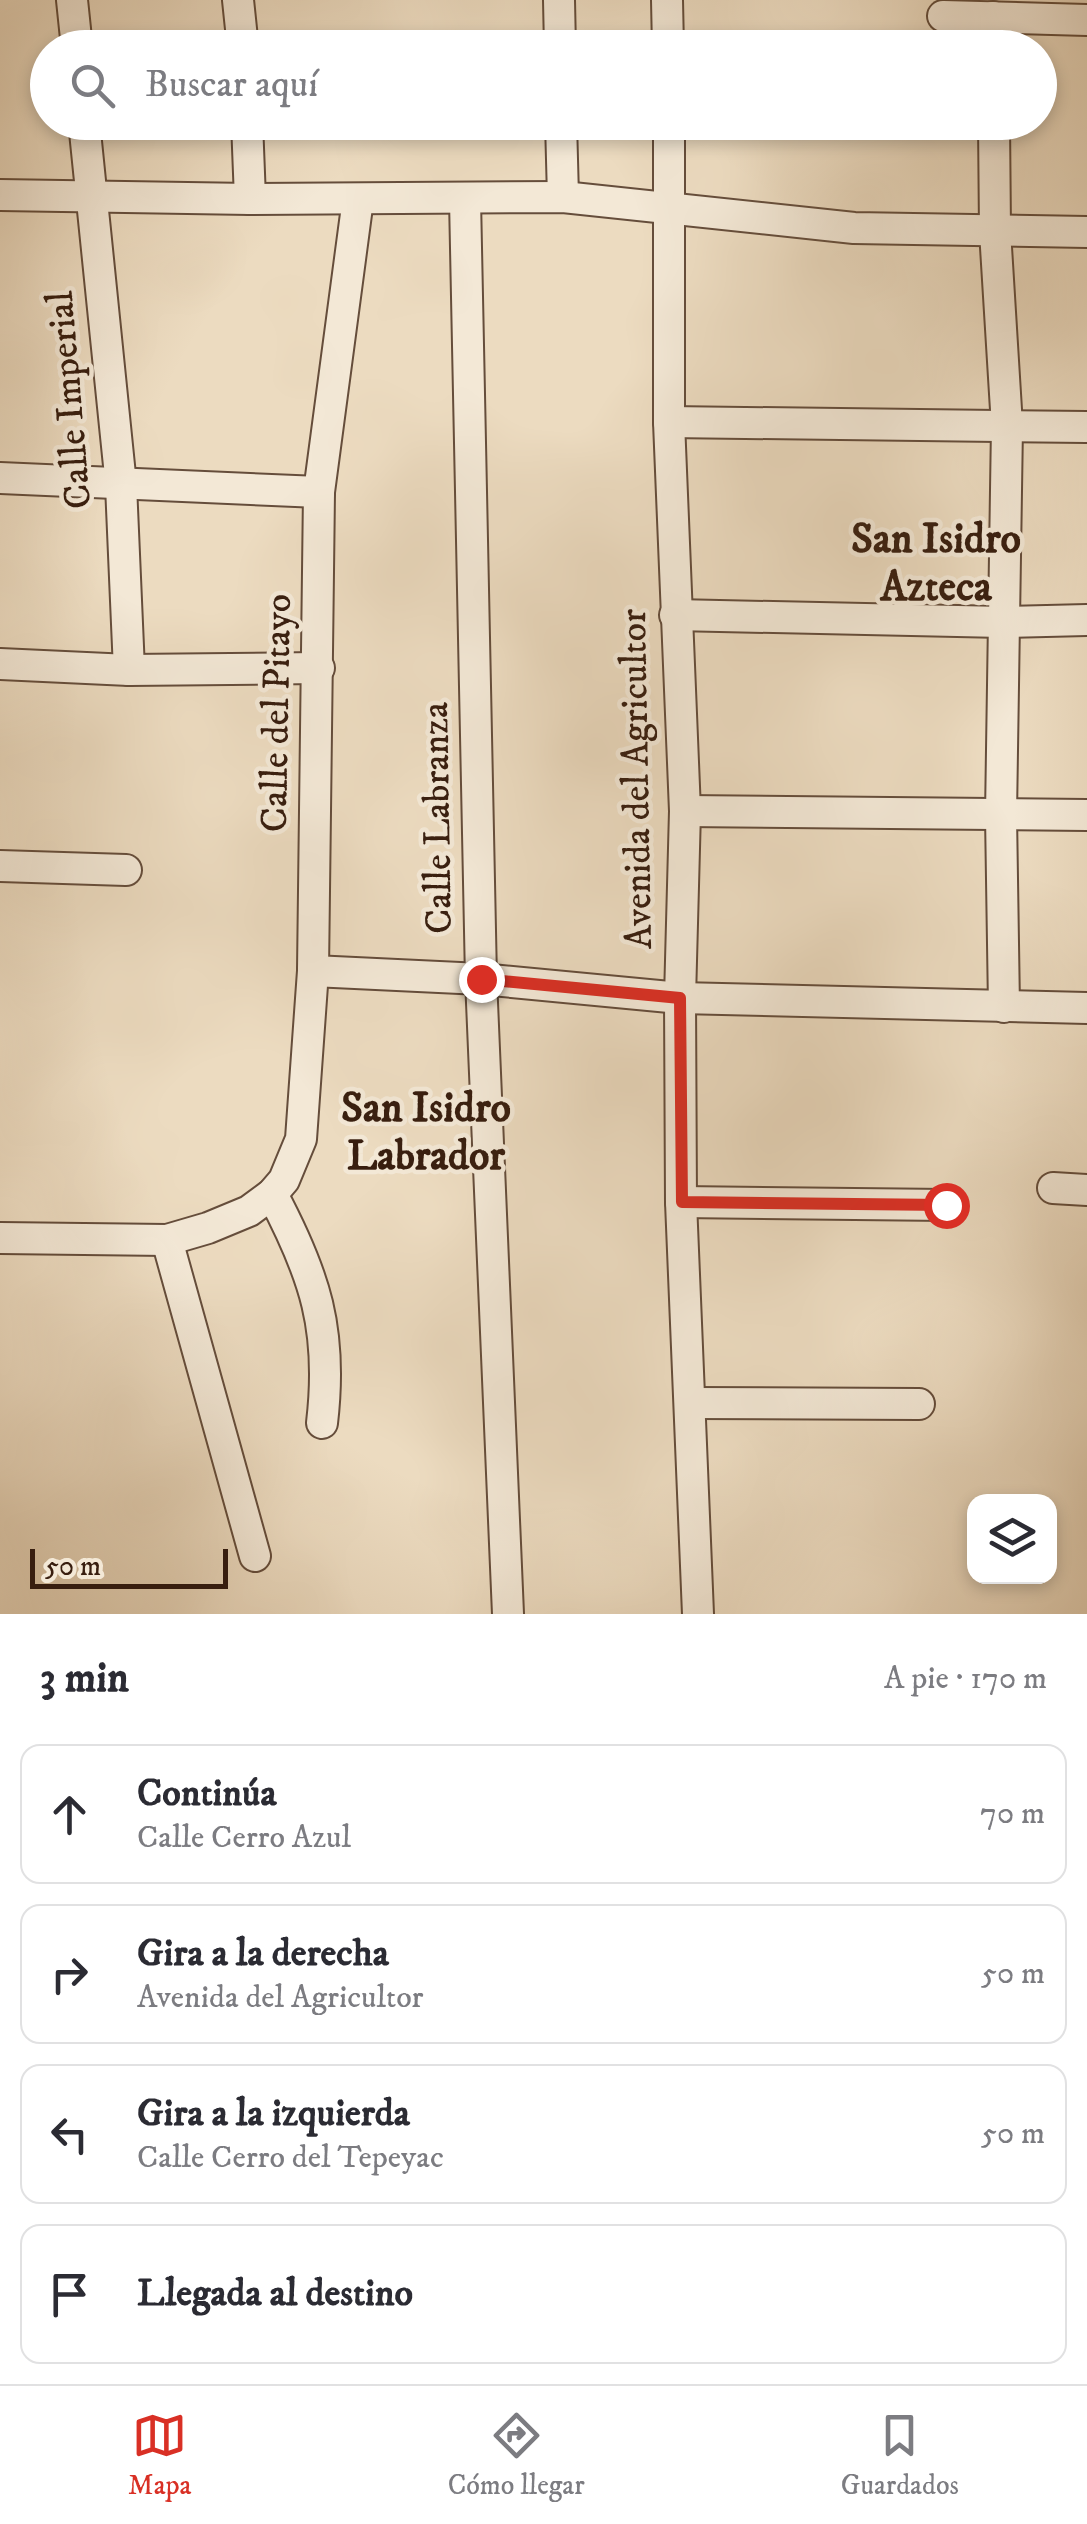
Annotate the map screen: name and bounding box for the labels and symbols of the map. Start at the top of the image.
street label: Calle Imperial [37,288,103,511]
district label: San Isidro Azteca [851,514,1021,614]
street label: Calle del Pitayo [251,593,303,833]
street label: Avenida del Agricultor [610,608,664,950]
street label: Calle Labranza [412,702,464,934]
route end [459,957,505,1003]
district label: San Isidro Labrador [341,1083,511,1183]
route start [924,1183,970,1229]
scale bar [30,1544,228,1588]

